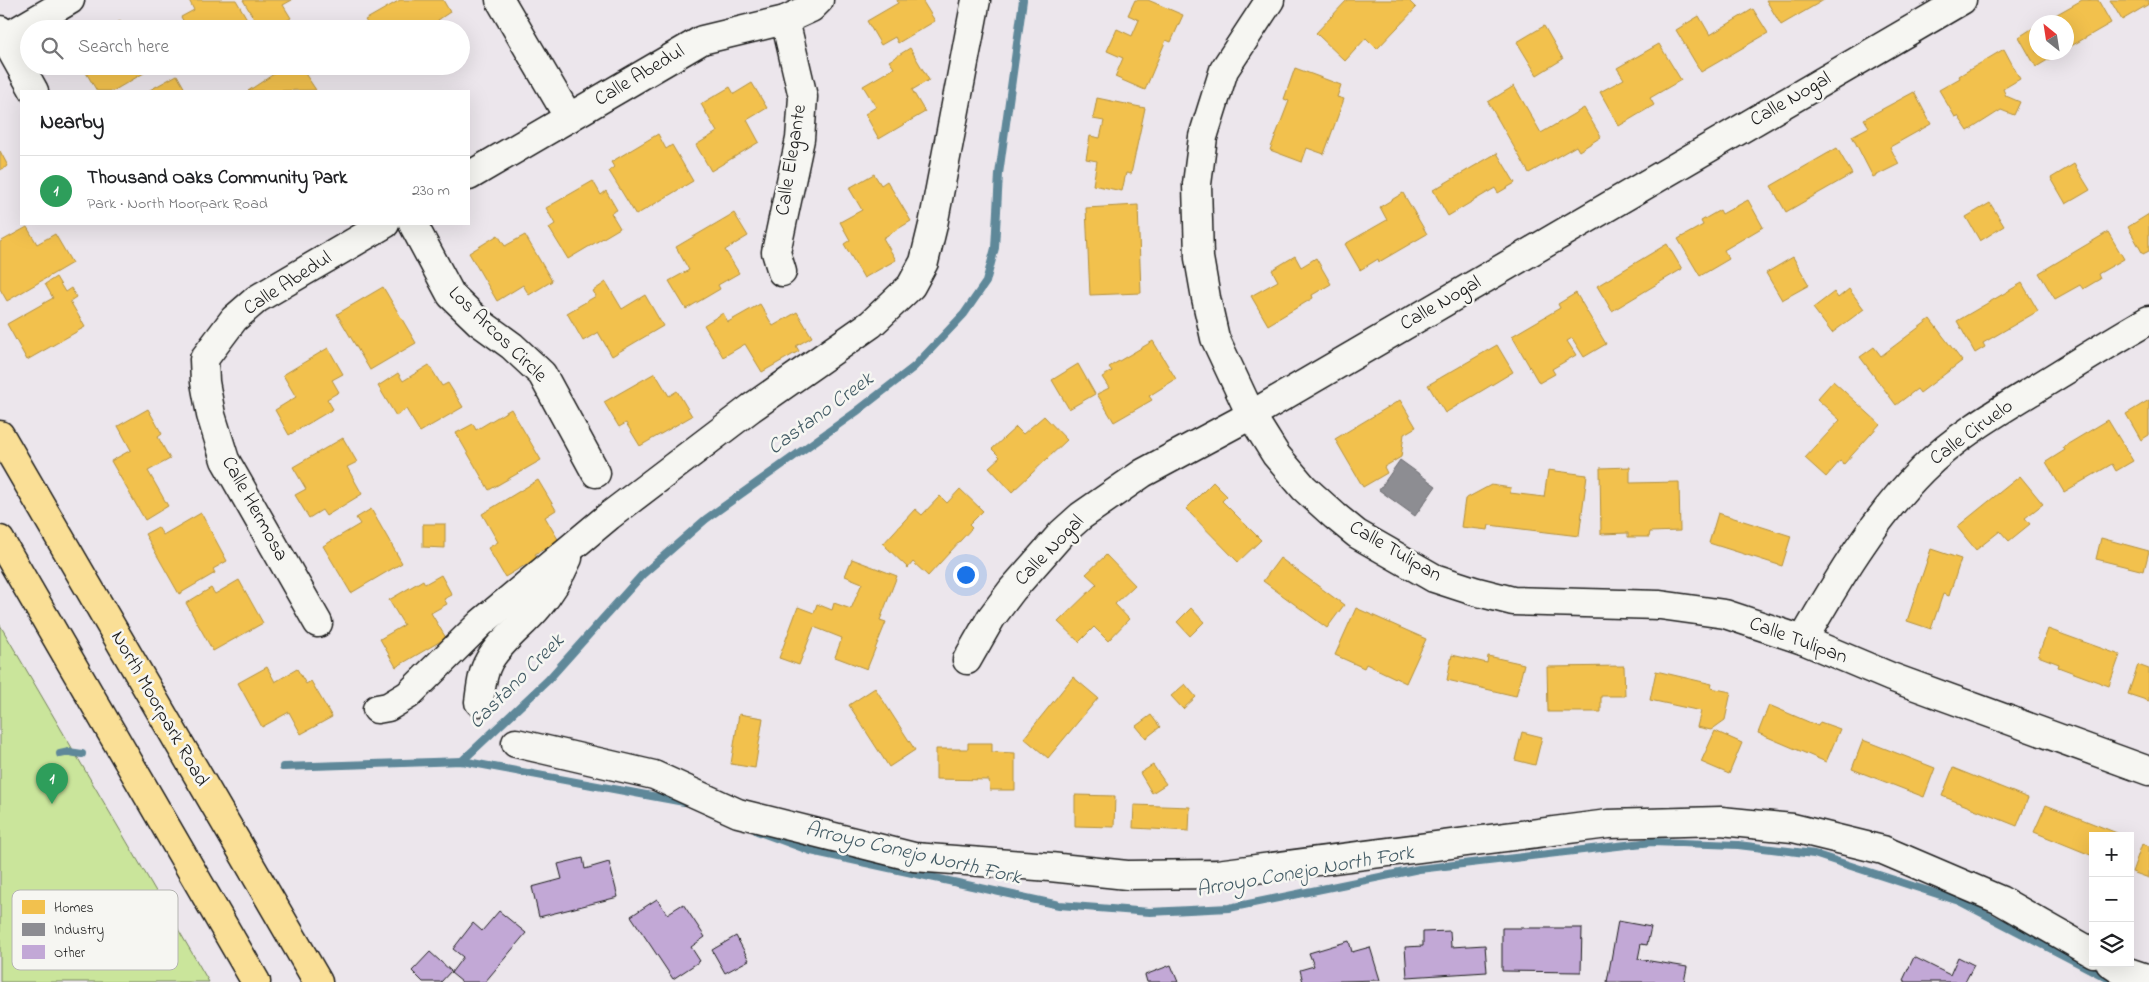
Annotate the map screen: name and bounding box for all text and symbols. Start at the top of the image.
north arrow [2029,15,2074,60]
search box [20,20,470,75]
icon: search [38,34,66,62]
text: Search here [78,34,169,61]
street label: Calle Abedul [590,38,690,114]
street label: Calle Nogal [1745,65,1838,136]
street label: Calle Elegante [769,102,816,218]
text: Nearby [40,108,104,138]
text: Thousand Oaks Community Park [87,165,347,192]
text: 1 [53,179,59,203]
text: 230 m [412,179,450,203]
text: Park · North Moorpark Road [87,192,268,216]
street label: Calle Abedul [238,245,338,323]
street label: Calle Nogal [1395,269,1488,340]
street label: Los Arcos Circle [441,280,553,390]
water label: Castano Creek [762,365,881,463]
street label: Calle Ciruelo [1924,393,2020,473]
street label: Calle Hermosa [213,451,295,567]
street label: Calle Nogal [1008,509,1092,594]
street label: Calle Tulipan [1343,514,1447,590]
your location [953,562,979,588]
street label: Calle Tulipan [1745,610,1851,672]
street label: North Moorpark Road [103,626,215,792]
water label: Castano Creek [462,627,572,737]
pin: 1 [36,763,68,804]
water label: Arroyo Conejo North Fork [802,815,1024,894]
map controls [2089,832,2134,967]
button: + [2089,832,2134,877]
water label: Arroyo Conejo North Fork [1194,838,1417,906]
button: − [2089,877,2134,922]
legend [12,890,178,970]
text: Homes [54,898,94,919]
text: Industry [54,920,104,942]
button: layers [2089,922,2134,967]
text: Other [54,943,86,964]

